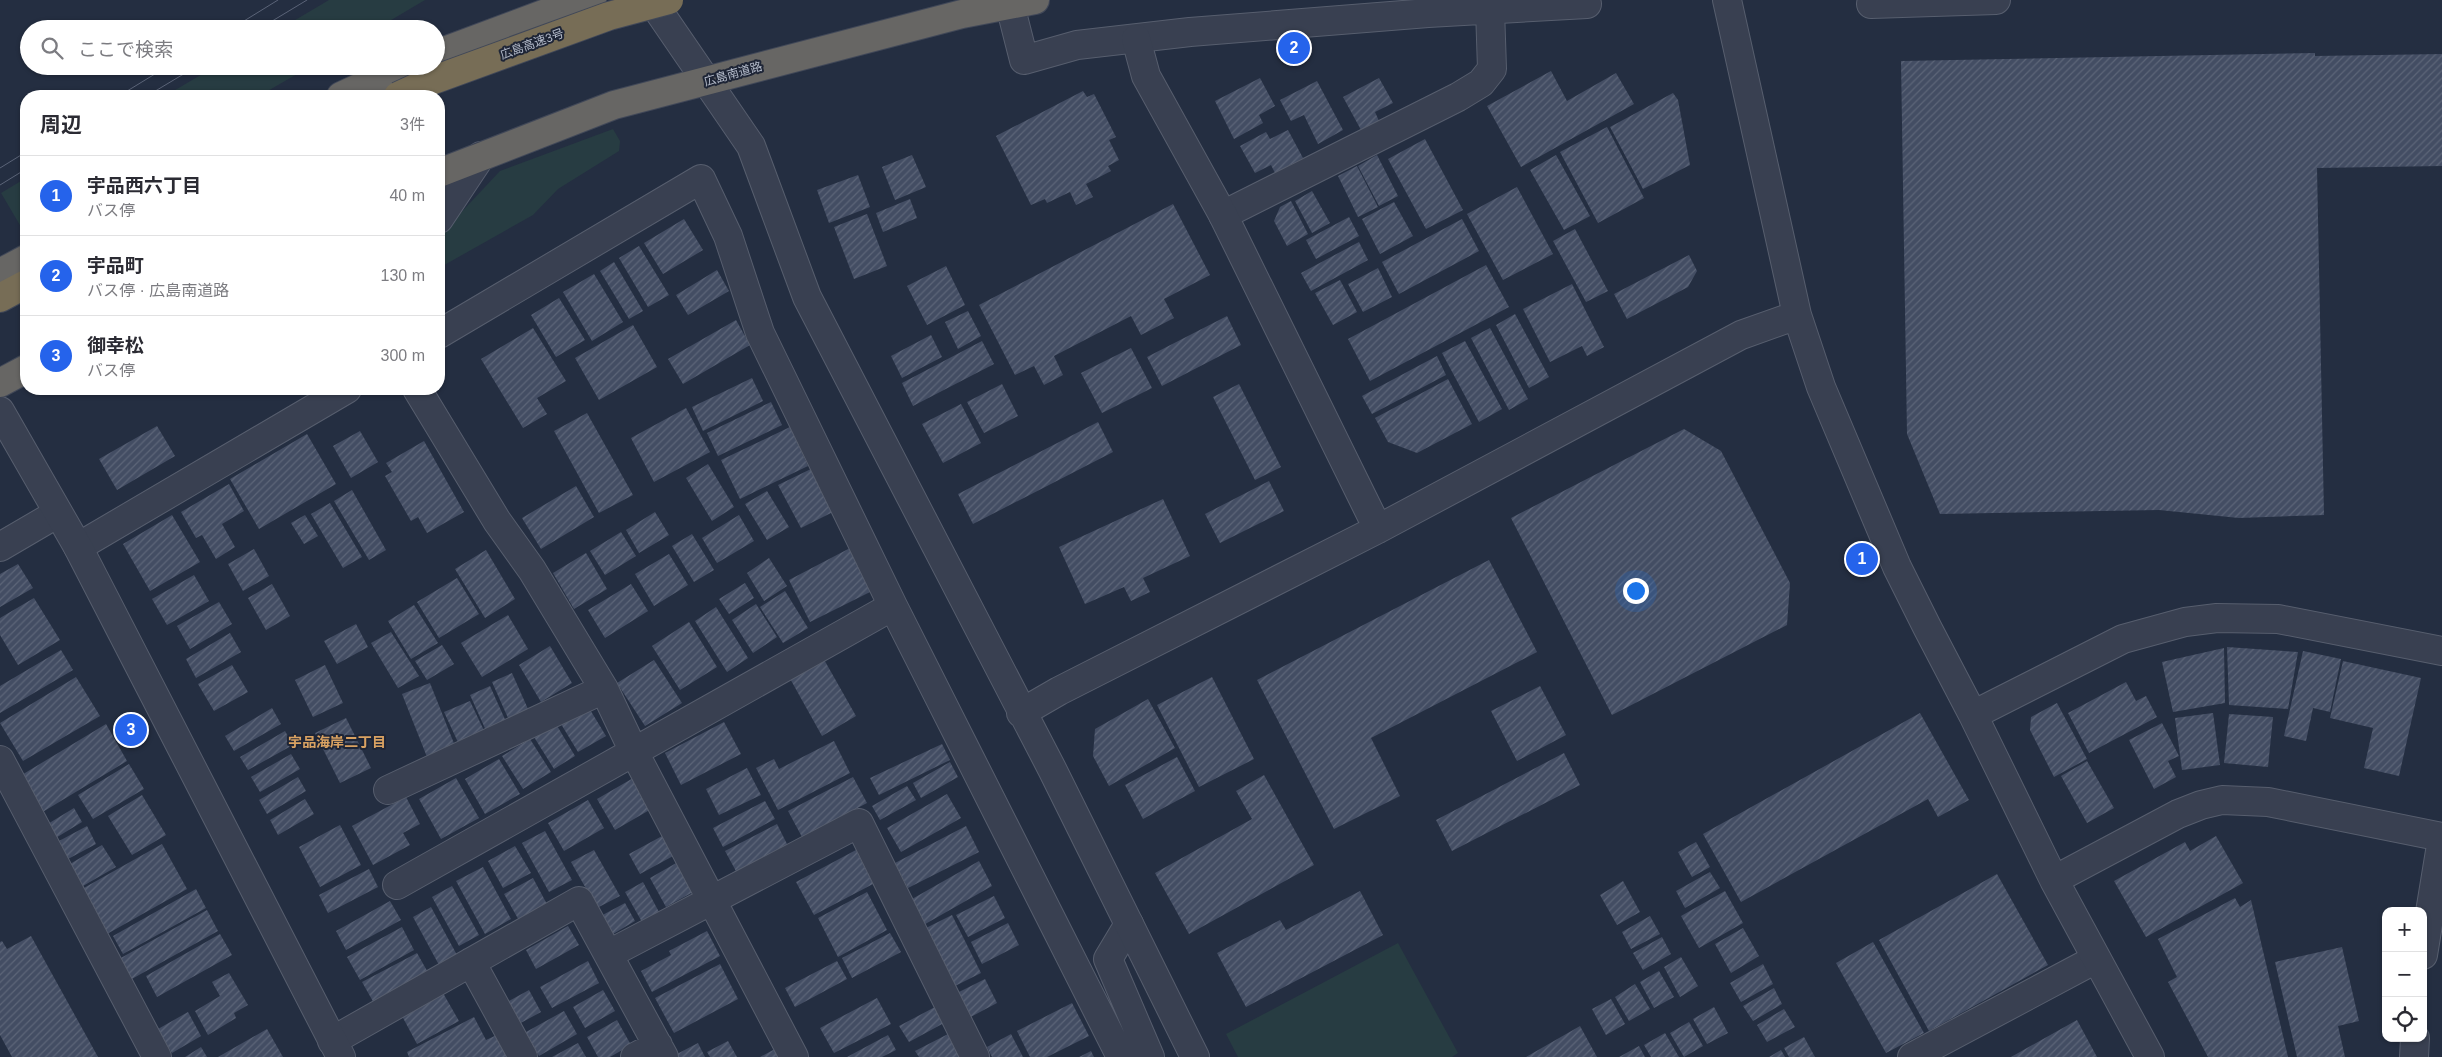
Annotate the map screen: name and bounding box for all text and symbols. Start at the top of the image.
search box [20,20,445,75]
street label: 広島高速3号 [498,26,566,62]
pin: 2 [1278,29,1310,67]
icon: search [38,34,66,62]
text: ここで検索 [78,39,173,60]
street label: 広島南道路 [702,59,764,89]
text: 周辺 [40,113,82,136]
text: 3件 [400,116,425,133]
text: 宇品西六丁目 [87,175,201,196]
text: 1 [52,187,60,204]
text: 40 m [389,187,425,204]
text: バス停 [87,202,135,219]
text: 宇品町 [87,255,144,276]
text: 2 [52,267,60,284]
text: 130 m [381,267,425,284]
text: バス停 · 広島南道路 [87,282,229,299]
text: 御幸松 [87,335,144,356]
text: 3 [52,347,60,364]
text: 300 m [381,347,425,364]
text: バス停 [87,362,135,379]
pin: 1 [1846,540,1878,578]
your location [1623,578,1649,604]
pin: 3 [115,711,147,749]
district label: 宇品海岸二丁目 [288,734,386,750]
map controls [2382,907,2427,1042]
button: + [2382,907,2427,952]
button: − [2382,952,2427,997]
button: locate [2382,997,2427,1042]

